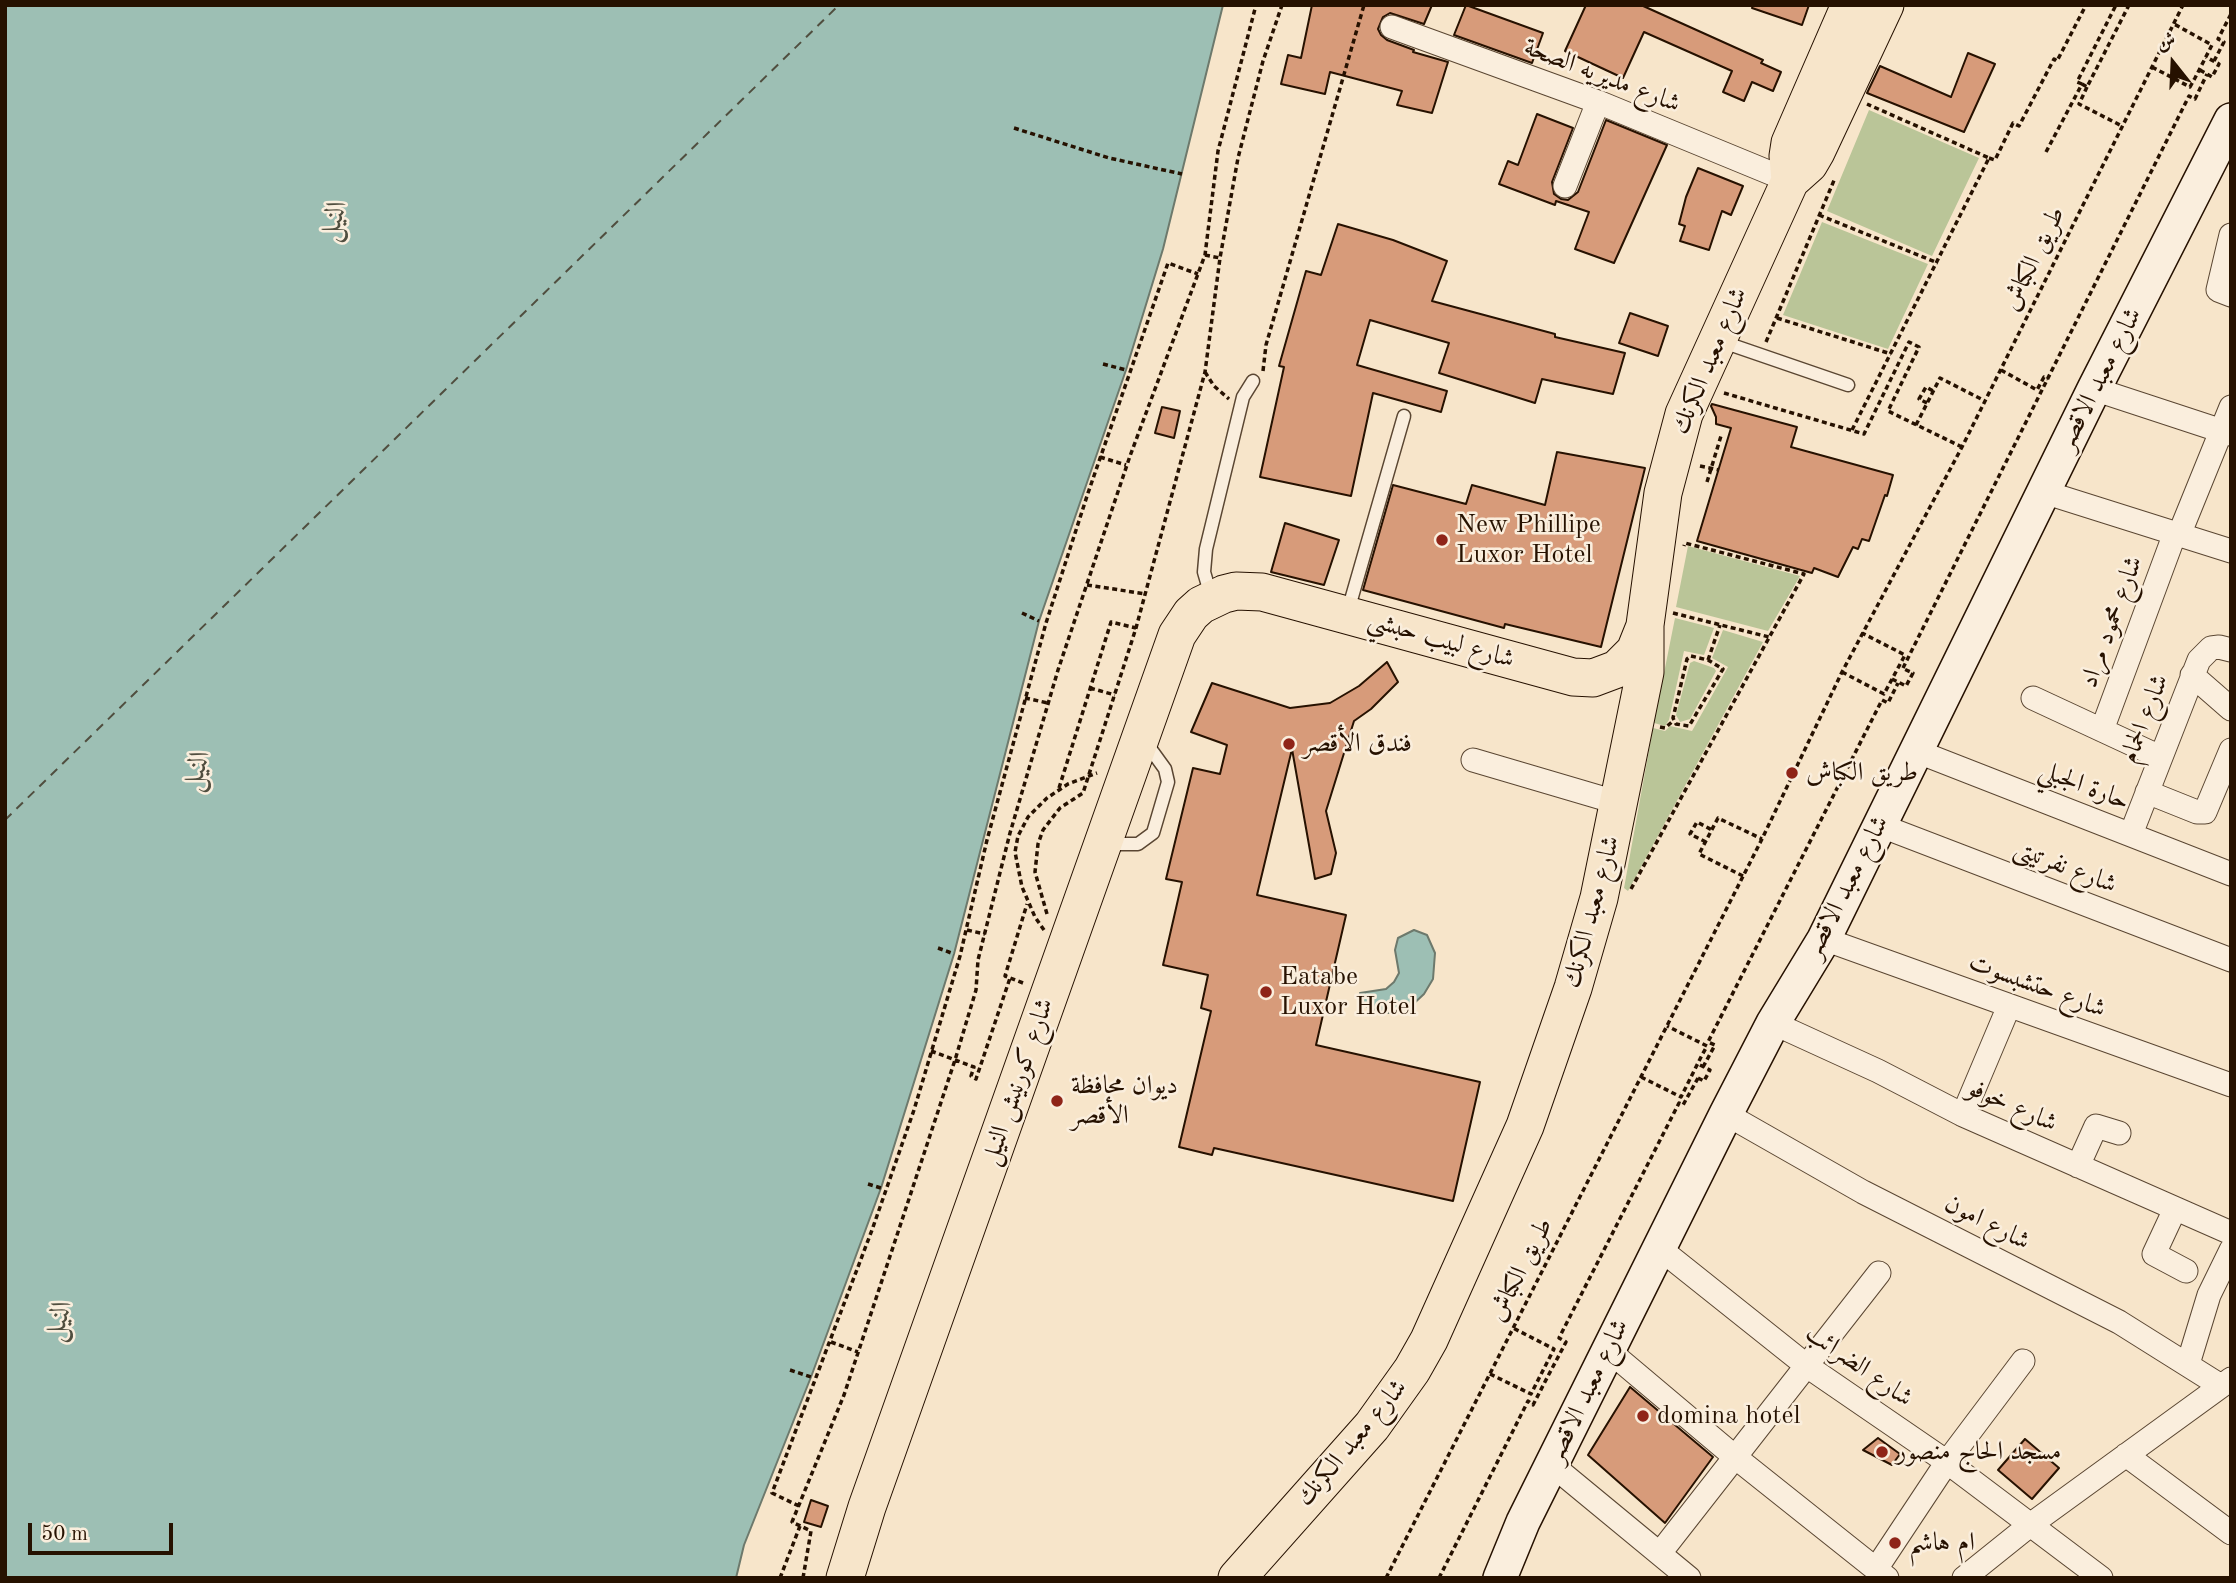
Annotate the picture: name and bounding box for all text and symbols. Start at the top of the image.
north arrow [2138,28,2208,98]
text: ش [2154,31,2178,55]
street label: شارع مديريه الصحة [1519,32,1685,120]
water label: النيل [313,196,355,246]
street label: طريق الكباش [1995,202,2073,316]
street label: شارع معبد الكرنك [1665,283,1755,439]
street label: شارع معبد الاقصر [2051,303,2149,455]
place label: New Phillipe Luxor Hotel [1456,509,1601,570]
marker: New Phillipe Luxor Hotel [1434,532,1450,548]
street label: شارع محمود مراد [2074,552,2150,692]
street label: شارع لبيب حبشي [1364,604,1518,676]
street label: شارع الحمام [2114,670,2176,768]
place label: فندق الأقصر [1303,728,1412,760]
marker: فندق الأقصر [1281,736,1297,752]
water label: النيل [176,746,218,796]
street label: حارة الجبلي [2034,754,2134,818]
place label: طريق الكباش [1806,757,1918,789]
marker: طريق الكباش [1784,765,1800,781]
street label: شارع معبد الاقصر [1798,811,1896,963]
street label: شارع معبد الكرنك [1557,832,1627,992]
street label: شارع نفرتيتى [2009,833,2121,901]
street label: شارع حتشبسوت [1964,947,2110,1025]
place label: Eatabe Luxor Hotel [1280,961,1416,1023]
marker: Eatabe Luxor Hotel [1258,984,1274,1000]
street label: شارع كورنيش النيل [975,994,1061,1170]
place label: ديوان محافظة الأقصر [1071,1070,1178,1132]
street label: شارع خوفو [1962,1072,2062,1140]
marker: ديوان محافظة الأقصر [1049,1093,1065,1109]
street label: شارع امون [1939,1188,2035,1258]
street label: طريق الكباش [1482,1213,1560,1327]
water label: النيل [38,1296,80,1346]
street label: شارع معبد الاقصر [1540,1314,1636,1468]
street label: شارع الضرائب [1799,1318,1919,1414]
street label: شارع معبد الكرنك [1290,1373,1414,1513]
place label: domina hotel [1657,1400,1800,1432]
marker: domina hotel [1635,1408,1651,1424]
place label: مسجد الحاج منصور [1896,1436,2061,1468]
marker: مسجد الحاج منصور [1874,1444,1890,1460]
scale bar [32,1510,177,1554]
text: 50 m [41,1524,88,1545]
place label: ام هاشم [1909,1527,1975,1559]
marker: ام هاشم [1887,1535,1903,1551]

